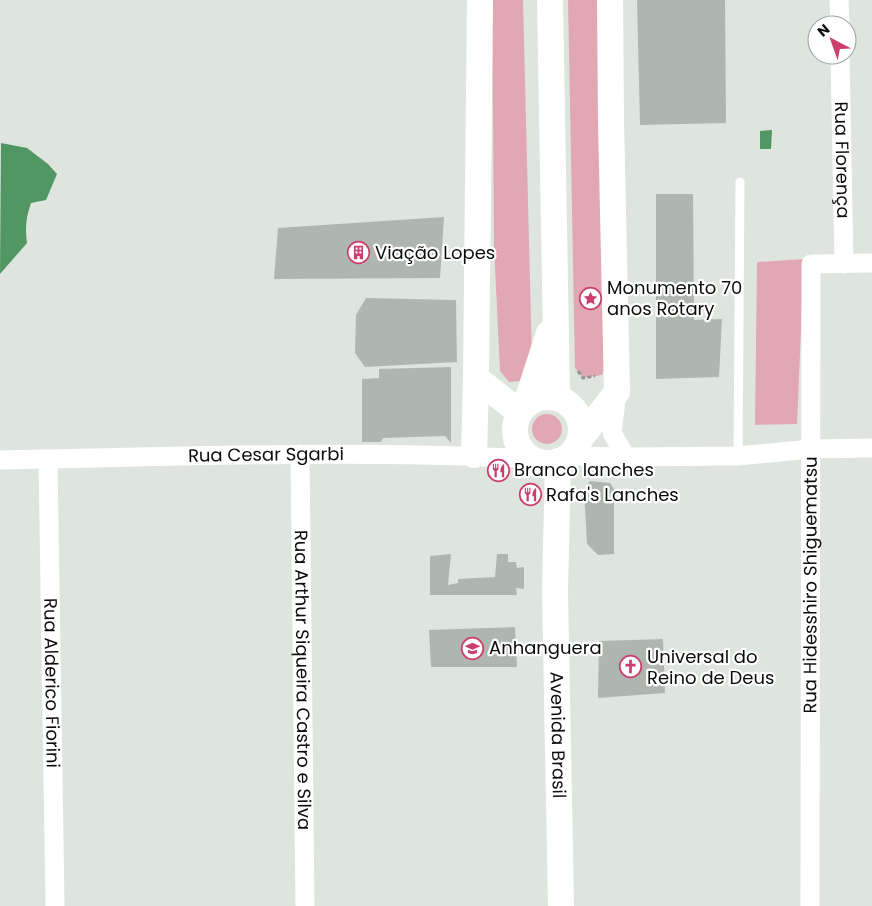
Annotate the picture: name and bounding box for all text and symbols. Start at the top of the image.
north arrow [807,15,857,65]
text: N [813,19,834,41]
street label: Rua Florença [829,101,856,219]
place label: Viação Lopes [375,240,495,265]
building icon: Viação Lopes [347,241,371,265]
place label: Monumento 70 anos Rotary [607,275,742,321]
place icon: Monumento 70 anos Rotary [579,286,603,310]
street label: Rua Cesar Sgarbi [188,441,344,468]
street label: Rua Hidesshiro Shiguematsu [797,456,823,714]
place label: Branco lanches [514,457,654,482]
restaurant icon: Branco lanches [486,458,510,482]
place label: Rafa's Lanches [546,482,679,507]
restaurant icon: Rafa's Lanches [518,483,542,507]
street label: Rua Arthur Siqueira Castro e Silva [289,530,317,830]
street label: Rua Alderico Fiorini [38,598,66,768]
place label: Anhanguera [489,635,602,660]
school or university icon: Anhanguera [461,636,485,660]
place label: Universal do Reino de Deus [647,644,774,690]
church icon: Universal do Reino de Deus [619,655,643,679]
street label: Avenida Brasil [545,671,572,799]

